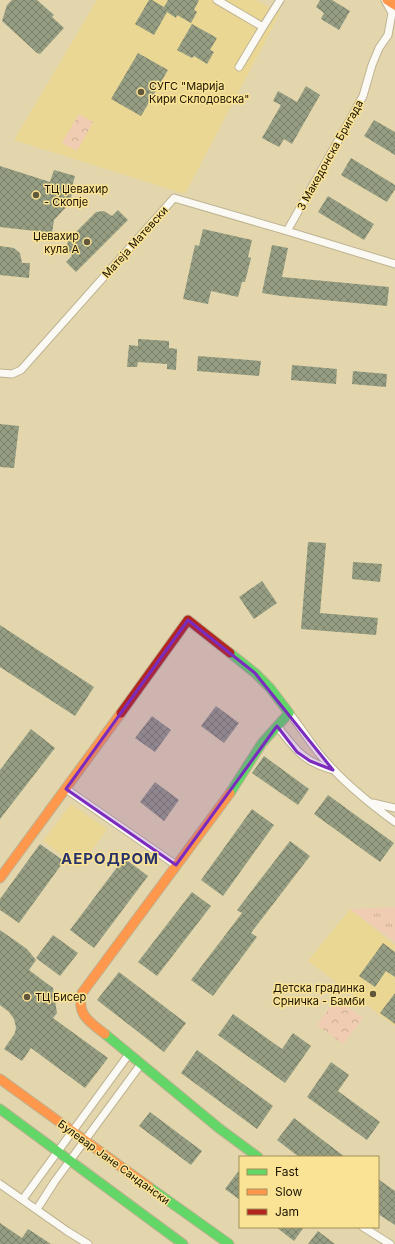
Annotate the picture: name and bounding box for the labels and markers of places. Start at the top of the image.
place label: СУГС "Марија Кири Склодовска" [149,79,249,106]
marker: СУГС "Марија Кири Склодовска" [136,87,146,97]
place label: ТЦ Џевахир - Скопје [44,182,108,209]
marker: ТЦ Џевахир - Скопје [31,190,41,200]
place label: Џевахир кула А [33,229,79,256]
marker: Џевахир кула А [82,237,92,247]
place label: Детска градинка Срничка - Бамби [273,981,365,1008]
marker: Детска градинка Срничка - Бамби [368,989,378,999]
place label: ТЦ Бисер [35,990,86,1004]
marker: ТЦ Бисер [22,992,32,1002]

